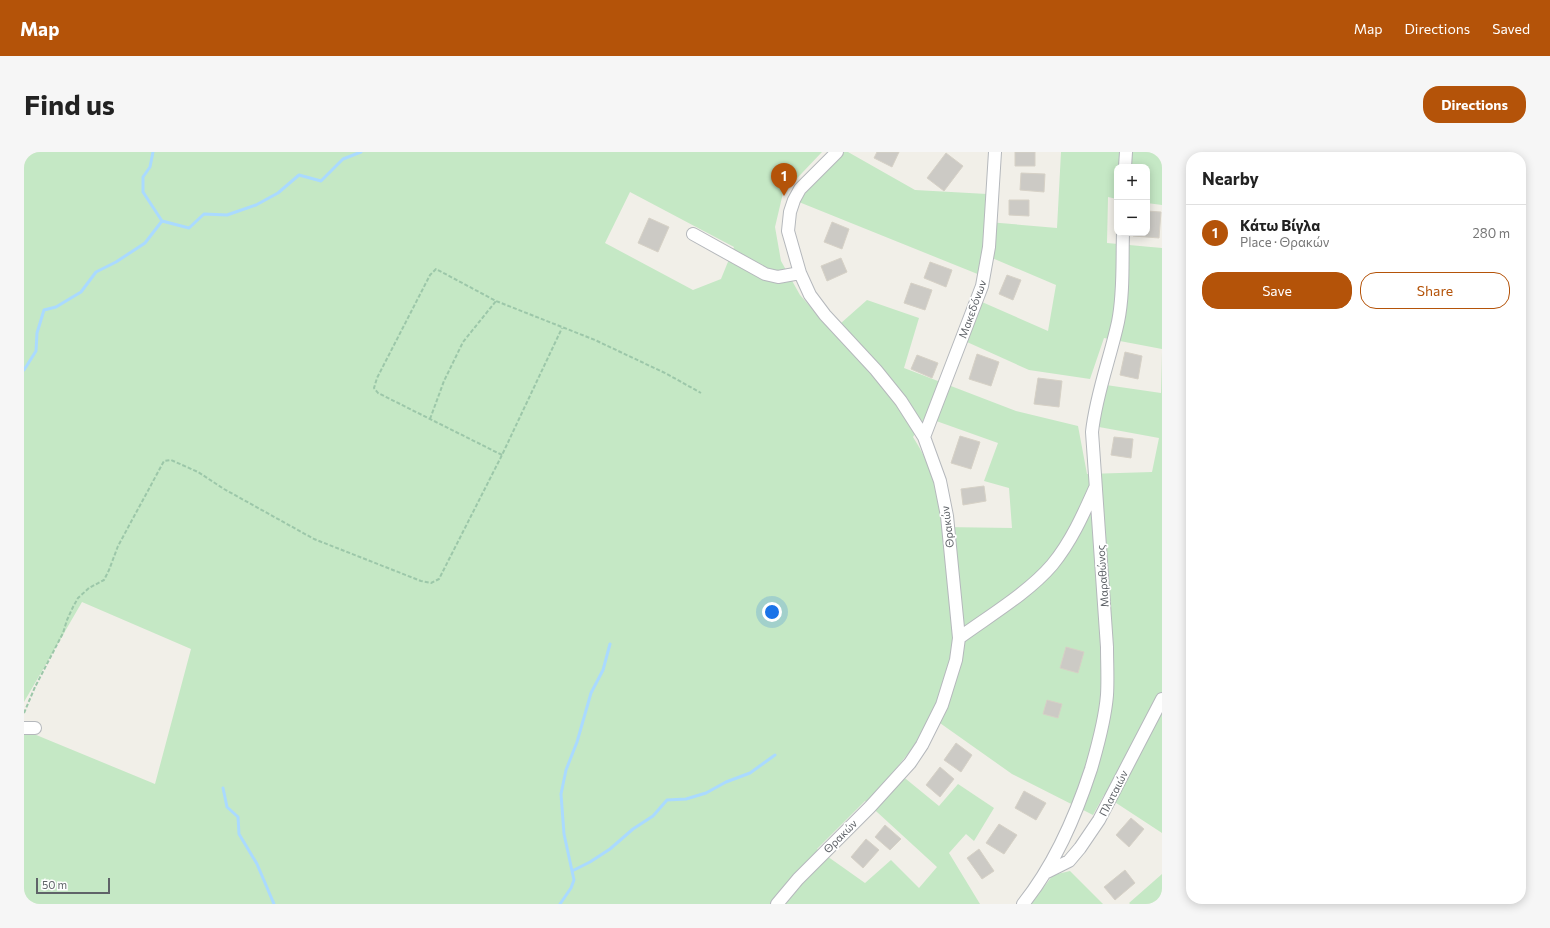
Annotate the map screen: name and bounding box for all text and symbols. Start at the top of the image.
text: Map [20,17,59,40]
text: Map [1354,20,1383,37]
text: Directions [1405,20,1470,37]
text: Saved [1492,20,1530,37]
button: Directions [1423,86,1526,123]
text: Find us [24,87,115,121]
pin: 1 [771,163,797,196]
map controls [1114,164,1150,236]
button: + [1114,164,1150,200]
text: Nearby [1202,168,1259,189]
button: − [1114,200,1150,236]
text: Κάτω Βίγλα [1240,216,1320,234]
text: 1 [1212,225,1218,241]
text: 280 m [1473,225,1510,241]
text: Place · Θρακών [1240,234,1329,250]
button: Save [1202,272,1352,309]
button: Share [1360,272,1510,309]
street label: Μακεδόνων [955,278,989,340]
street label: Θρακών [938,505,956,549]
street label: Μαραθώνος [1093,544,1111,608]
your location [762,602,782,622]
street label: Πλαταιών [1096,767,1130,818]
street label: Θρακών [821,816,860,855]
scale bar [36,876,110,895]
text: 50 m [42,878,67,891]

